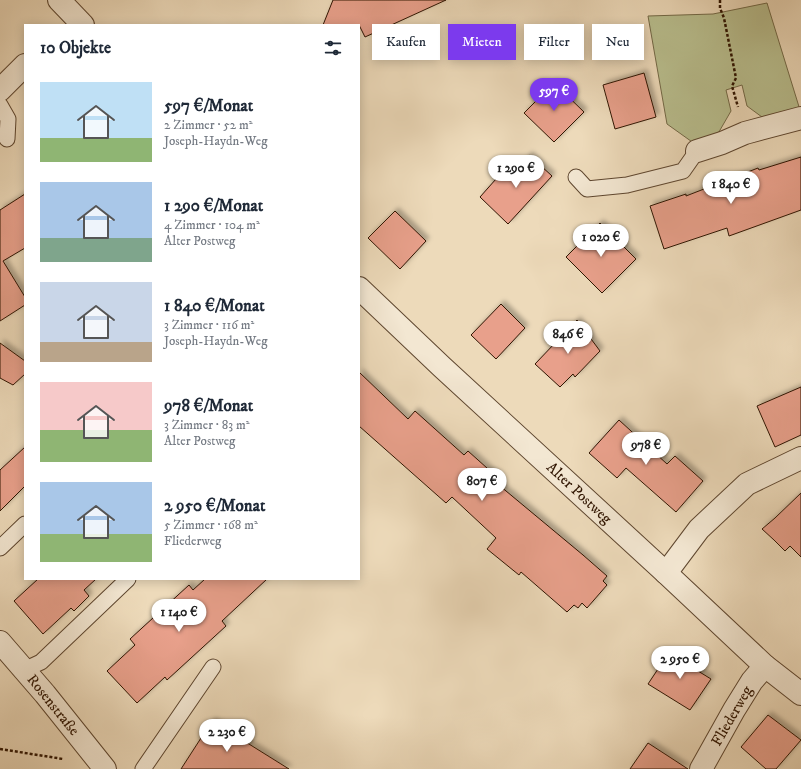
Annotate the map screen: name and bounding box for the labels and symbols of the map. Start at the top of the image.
pin: 597 € [526,78,582,112]
pin: 1 290 € [479,155,553,189]
pin: 1 840 € [694,171,768,205]
pin: 1 020 € [564,224,638,258]
pin: 846 € [540,321,596,355]
pin: 978 € [618,432,674,466]
street label: Alter Postweg [542,458,616,529]
pin: 807 € [454,468,510,502]
pin: 1 140 € [142,599,216,633]
pin: 2 950 € [643,646,717,680]
street label: Rosenstraße [23,671,83,739]
street label: Fliederweg [707,682,757,749]
pin: 2 230 € [190,719,264,753]

